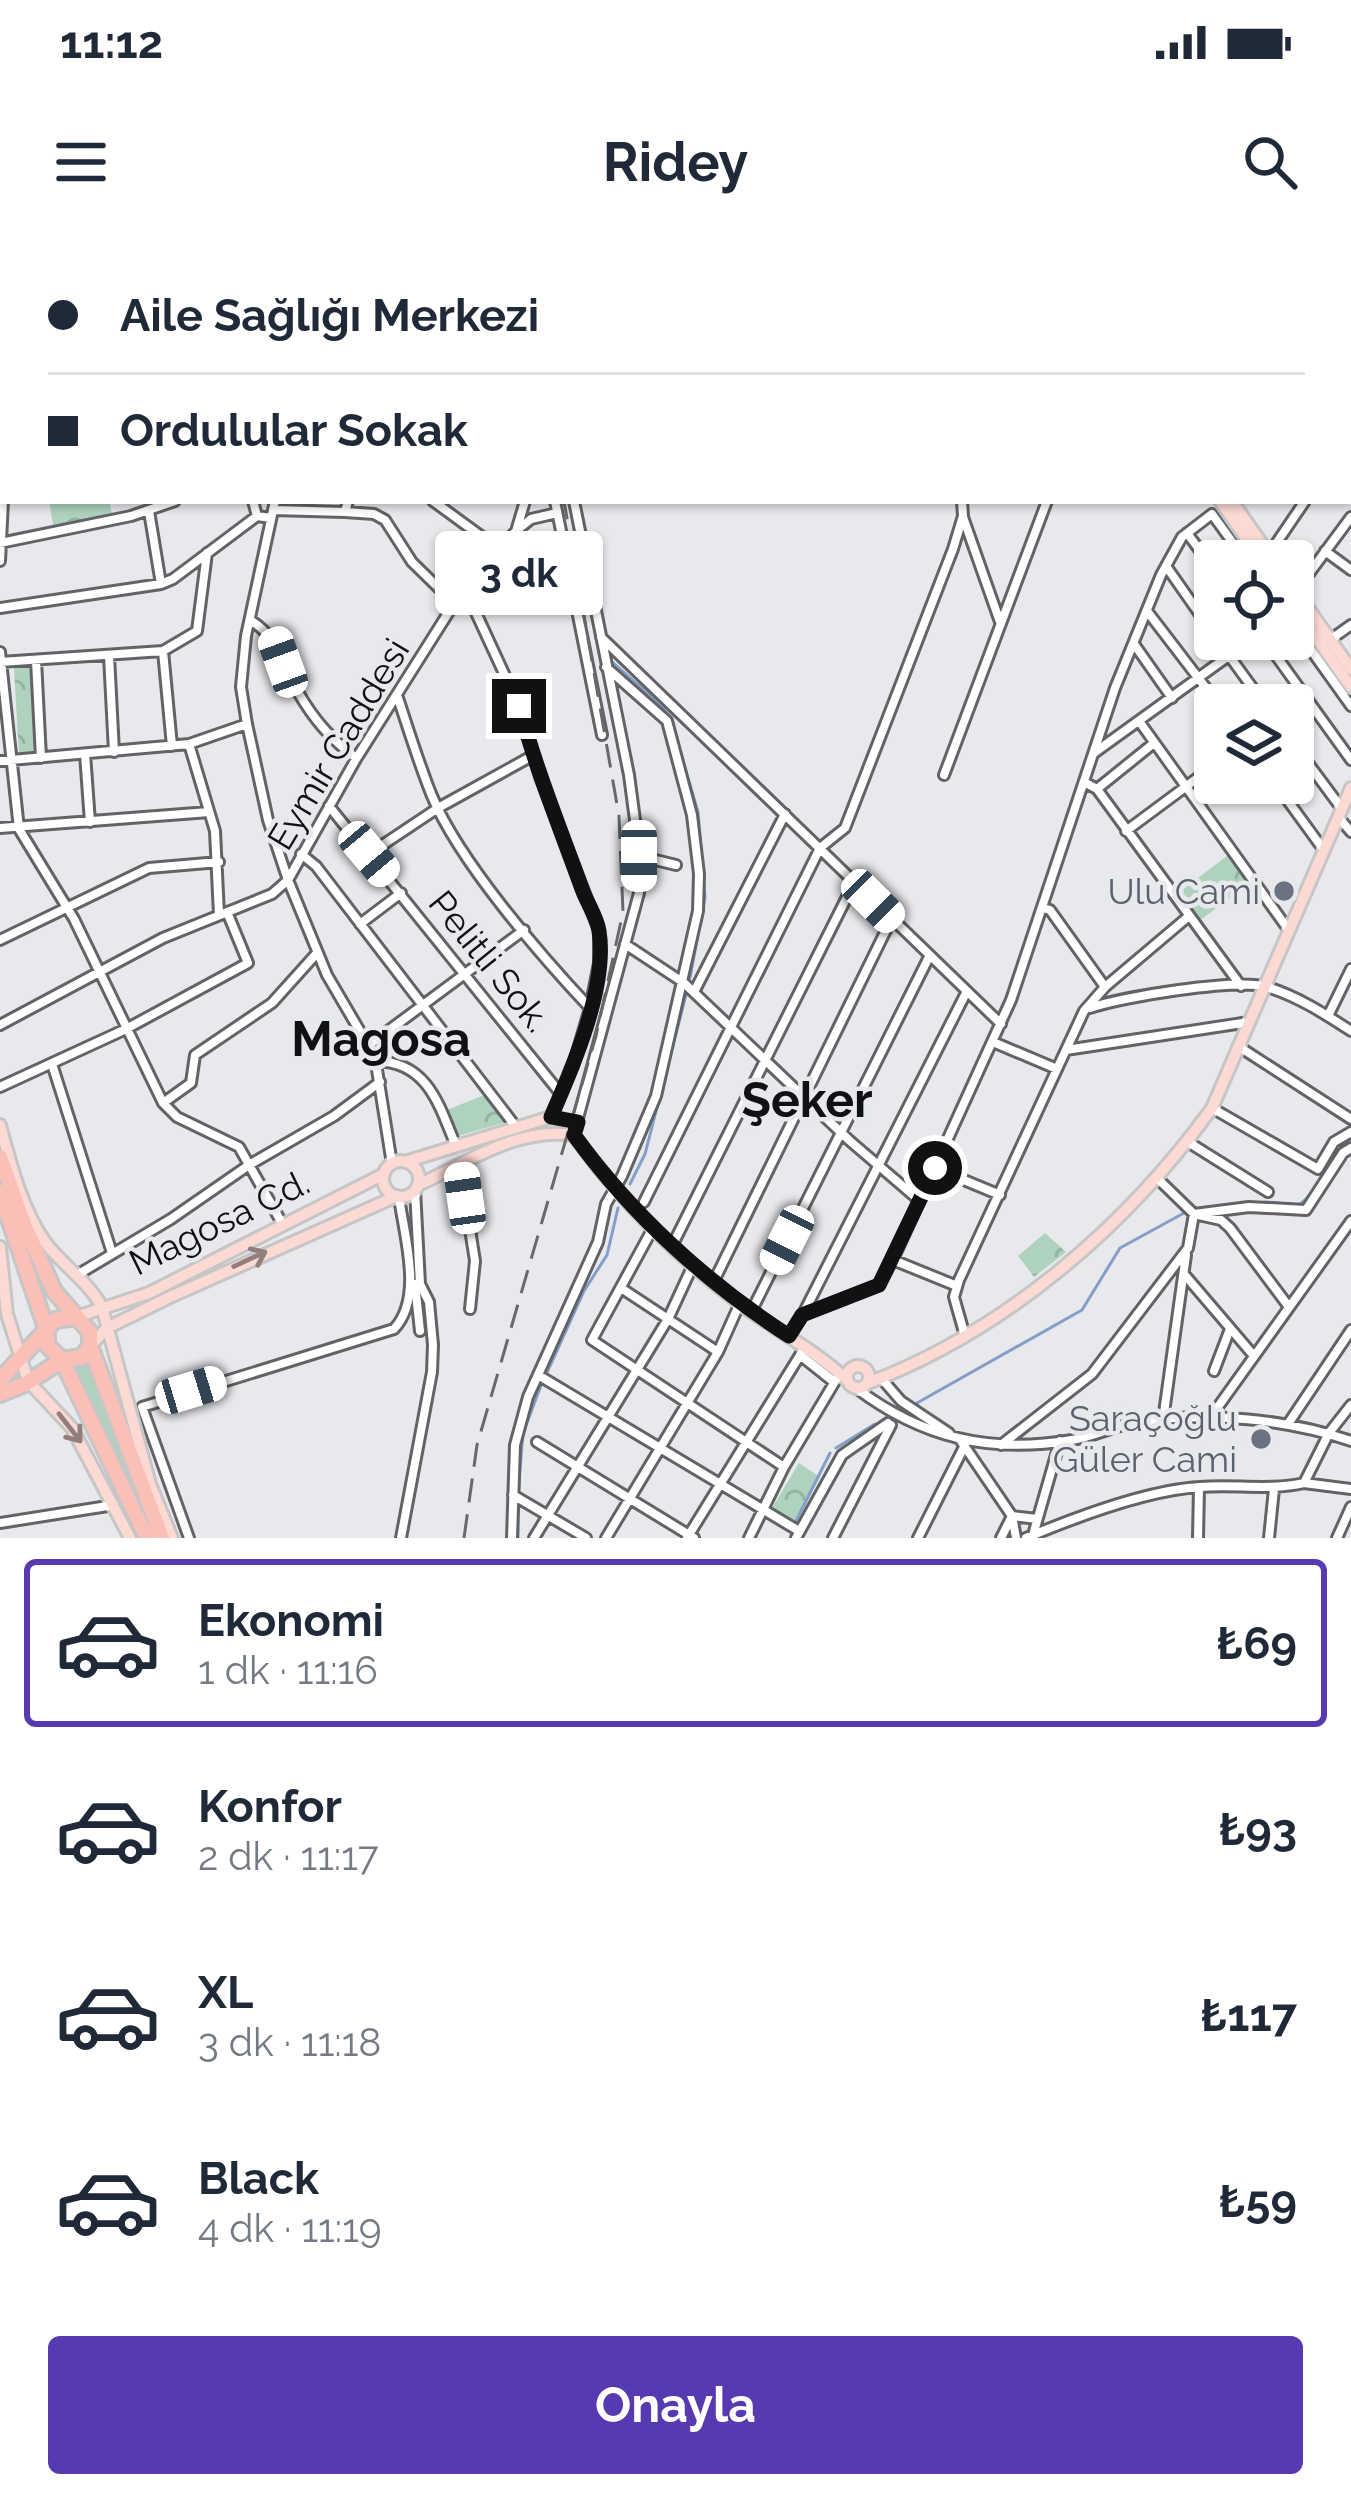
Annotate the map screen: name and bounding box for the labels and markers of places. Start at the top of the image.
place label: Ulu Cami [1107,870,1260,912]
marker: Ulu Cami [1271,878,1297,904]
place label: Saraçoğlu Güler Cami [1053,1397,1237,1480]
marker: Saraçoğlu Güler Cami [1248,1426,1274,1452]

